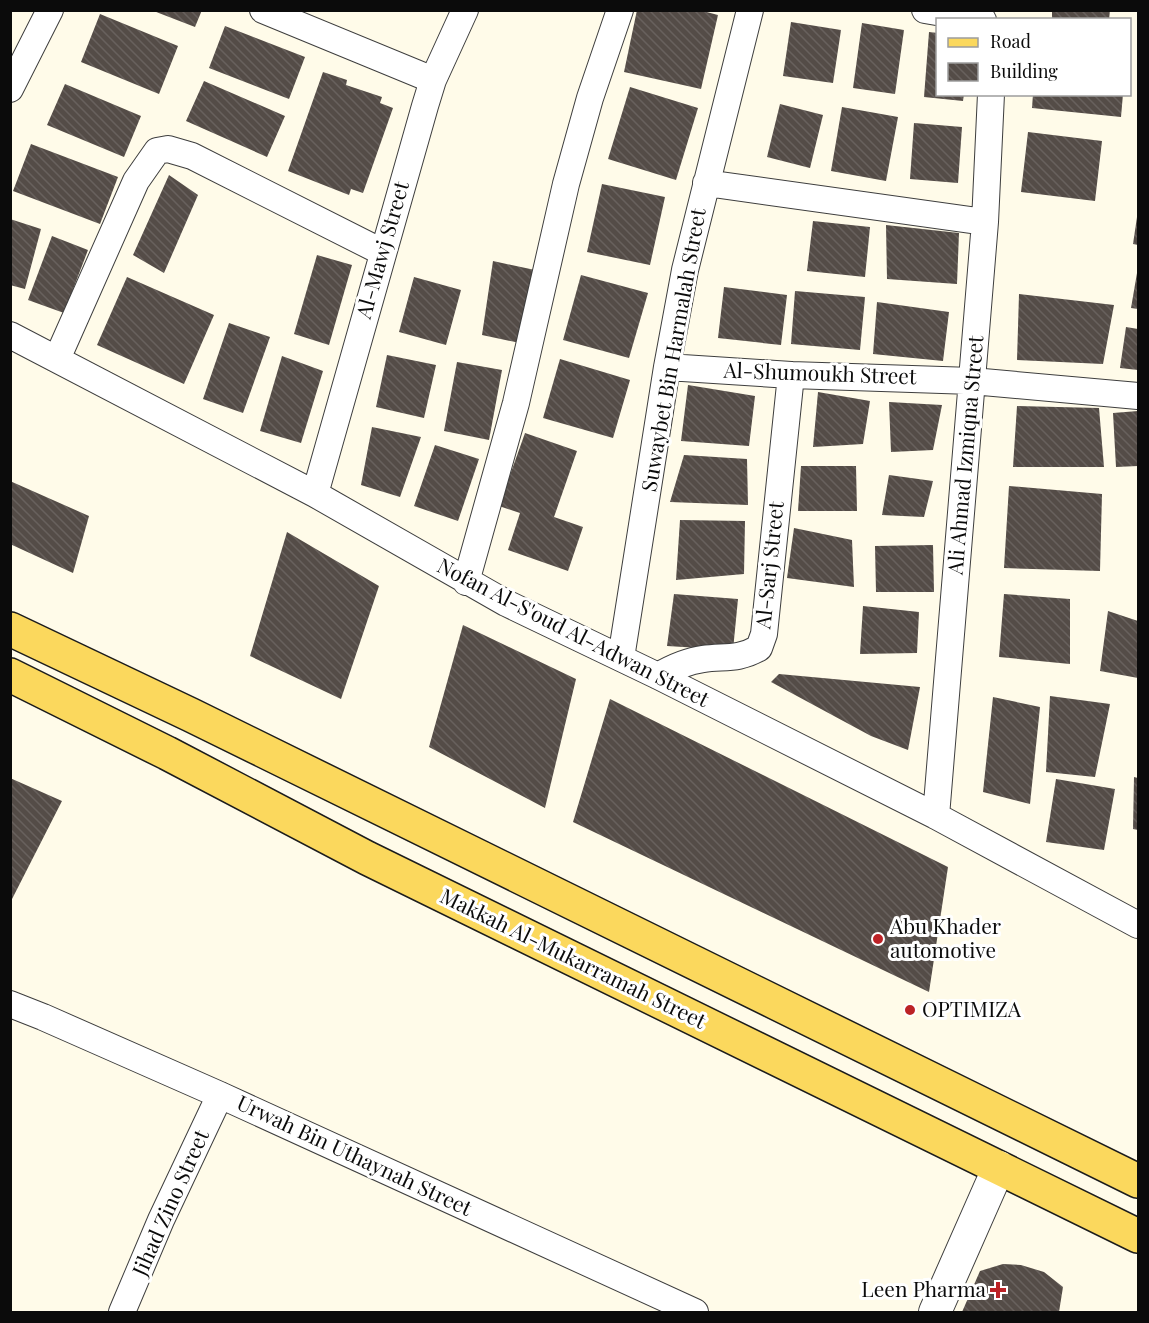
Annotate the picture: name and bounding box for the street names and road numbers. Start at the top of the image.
street label: Al-Mawj Street [348,177,414,322]
street label: Suwaybet Bin Harmalah Street [633,205,711,494]
street label: Ali Ahmad Izmiqna Street [940,333,988,577]
street label: Al-Shumoukh Street [722,355,917,389]
street label: Al-Sarj Street [747,499,789,631]
street label: Nofan Al-S'oud Al-Adwan Street [433,550,715,712]
street label: Makkah Al-Mukarramah Street [436,881,712,1034]
street label: Urwah Bin Uthaynah Street [233,1087,477,1221]
street label: Jihad Zino Street [124,1124,214,1281]

